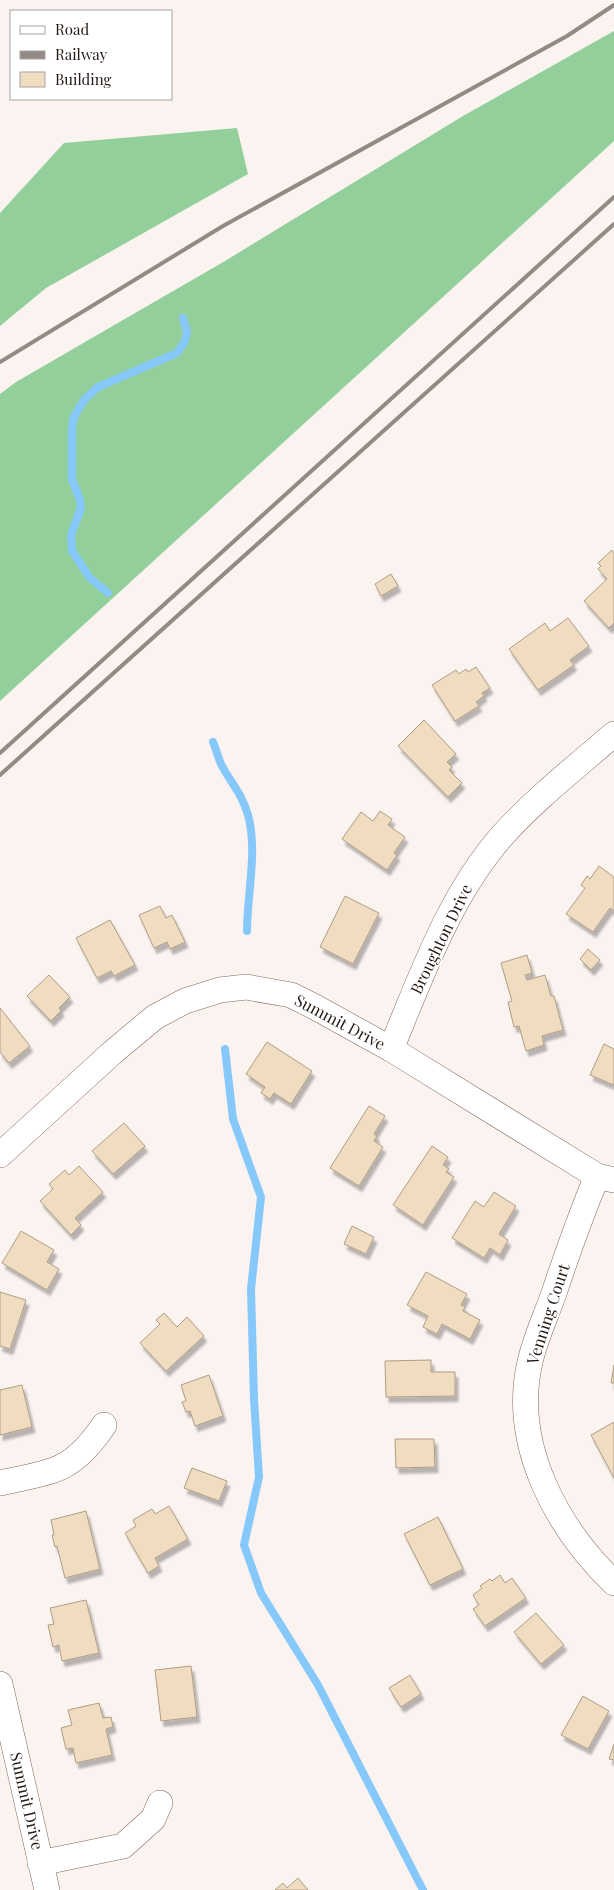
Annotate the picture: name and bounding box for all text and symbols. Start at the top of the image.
legend [10,10,172,100]
text: Road [55,19,89,39]
text: Railway [55,44,108,64]
text: Building [55,69,112,89]
street label: Broughton Drive [405,880,476,997]
street label: Summit Drive [291,989,389,1054]
street label: Venning Court [521,1261,574,1368]
street label: Summit Drive [6,1750,49,1852]

